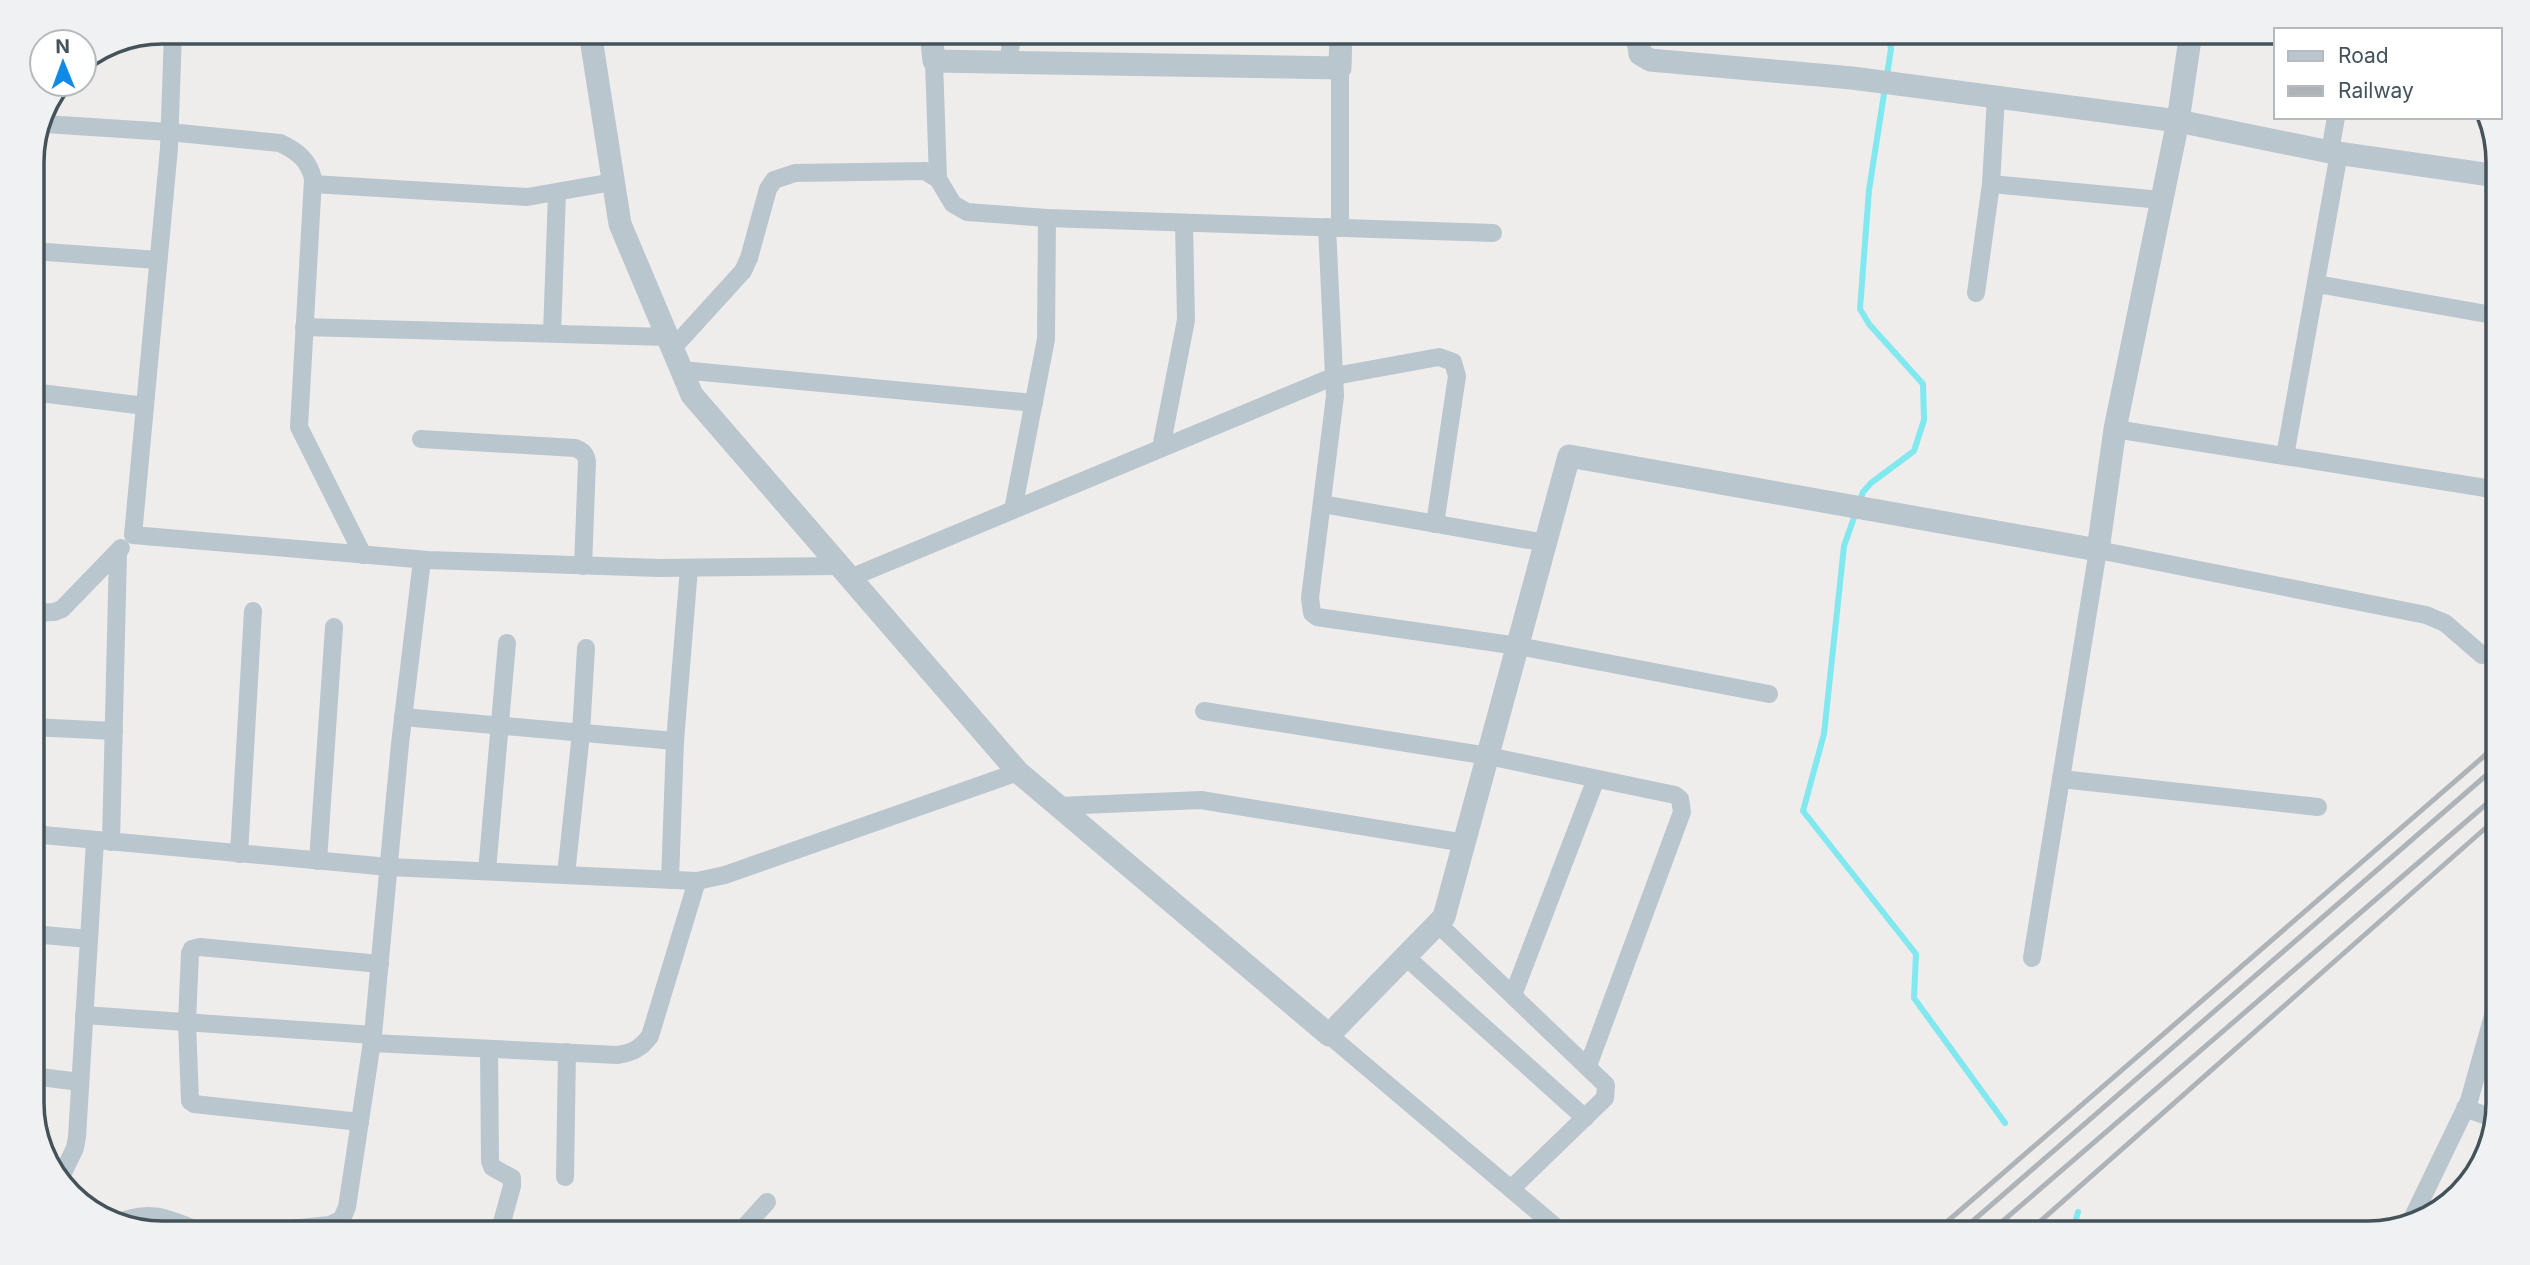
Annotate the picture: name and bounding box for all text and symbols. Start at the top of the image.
north arrow [28,28,98,98]
legend [2274,28,2502,119]
text: N [55,35,70,58]
text: Road [2338,43,2389,68]
text: Railway [2338,78,2414,103]

